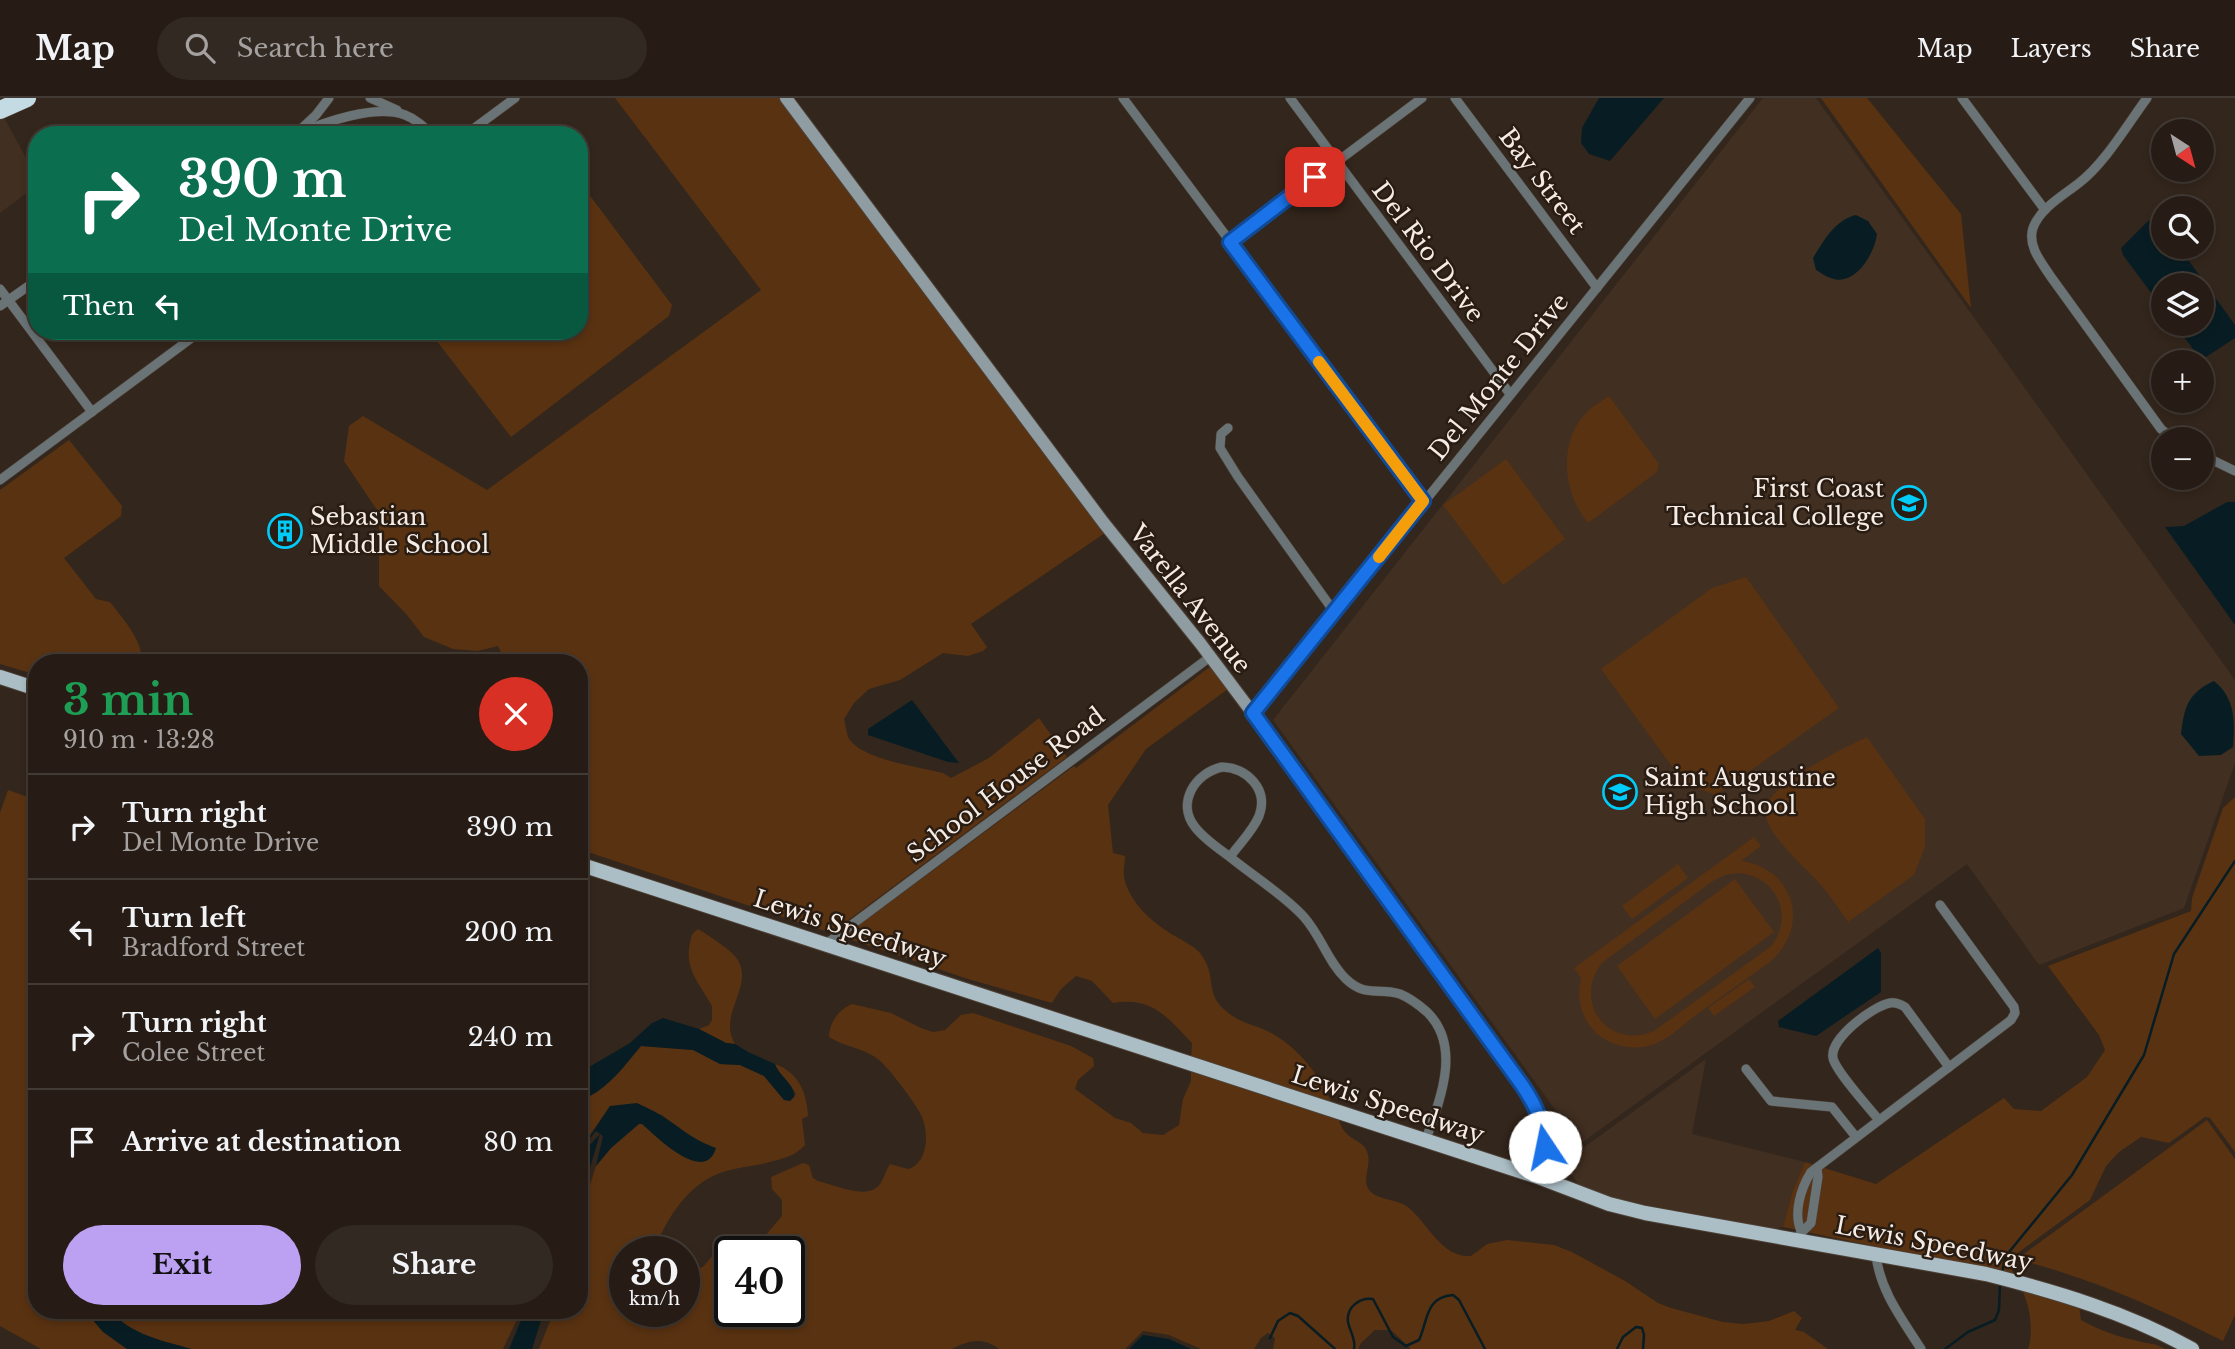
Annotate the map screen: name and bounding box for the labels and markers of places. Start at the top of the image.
pin [1285,147,1345,207]
place label: First Coast Technical College [1666,474,1884,531]
school or university icon: First Coast Technical College [1890,484,1928,522]
place label: Sebastian Middle School [310,502,489,559]
building icon: Sebastian Middle School [266,512,304,550]
place label: Saint Augustine High School [1644,763,1836,820]
school or university icon: Saint Augustine High School [1601,773,1639,811]

